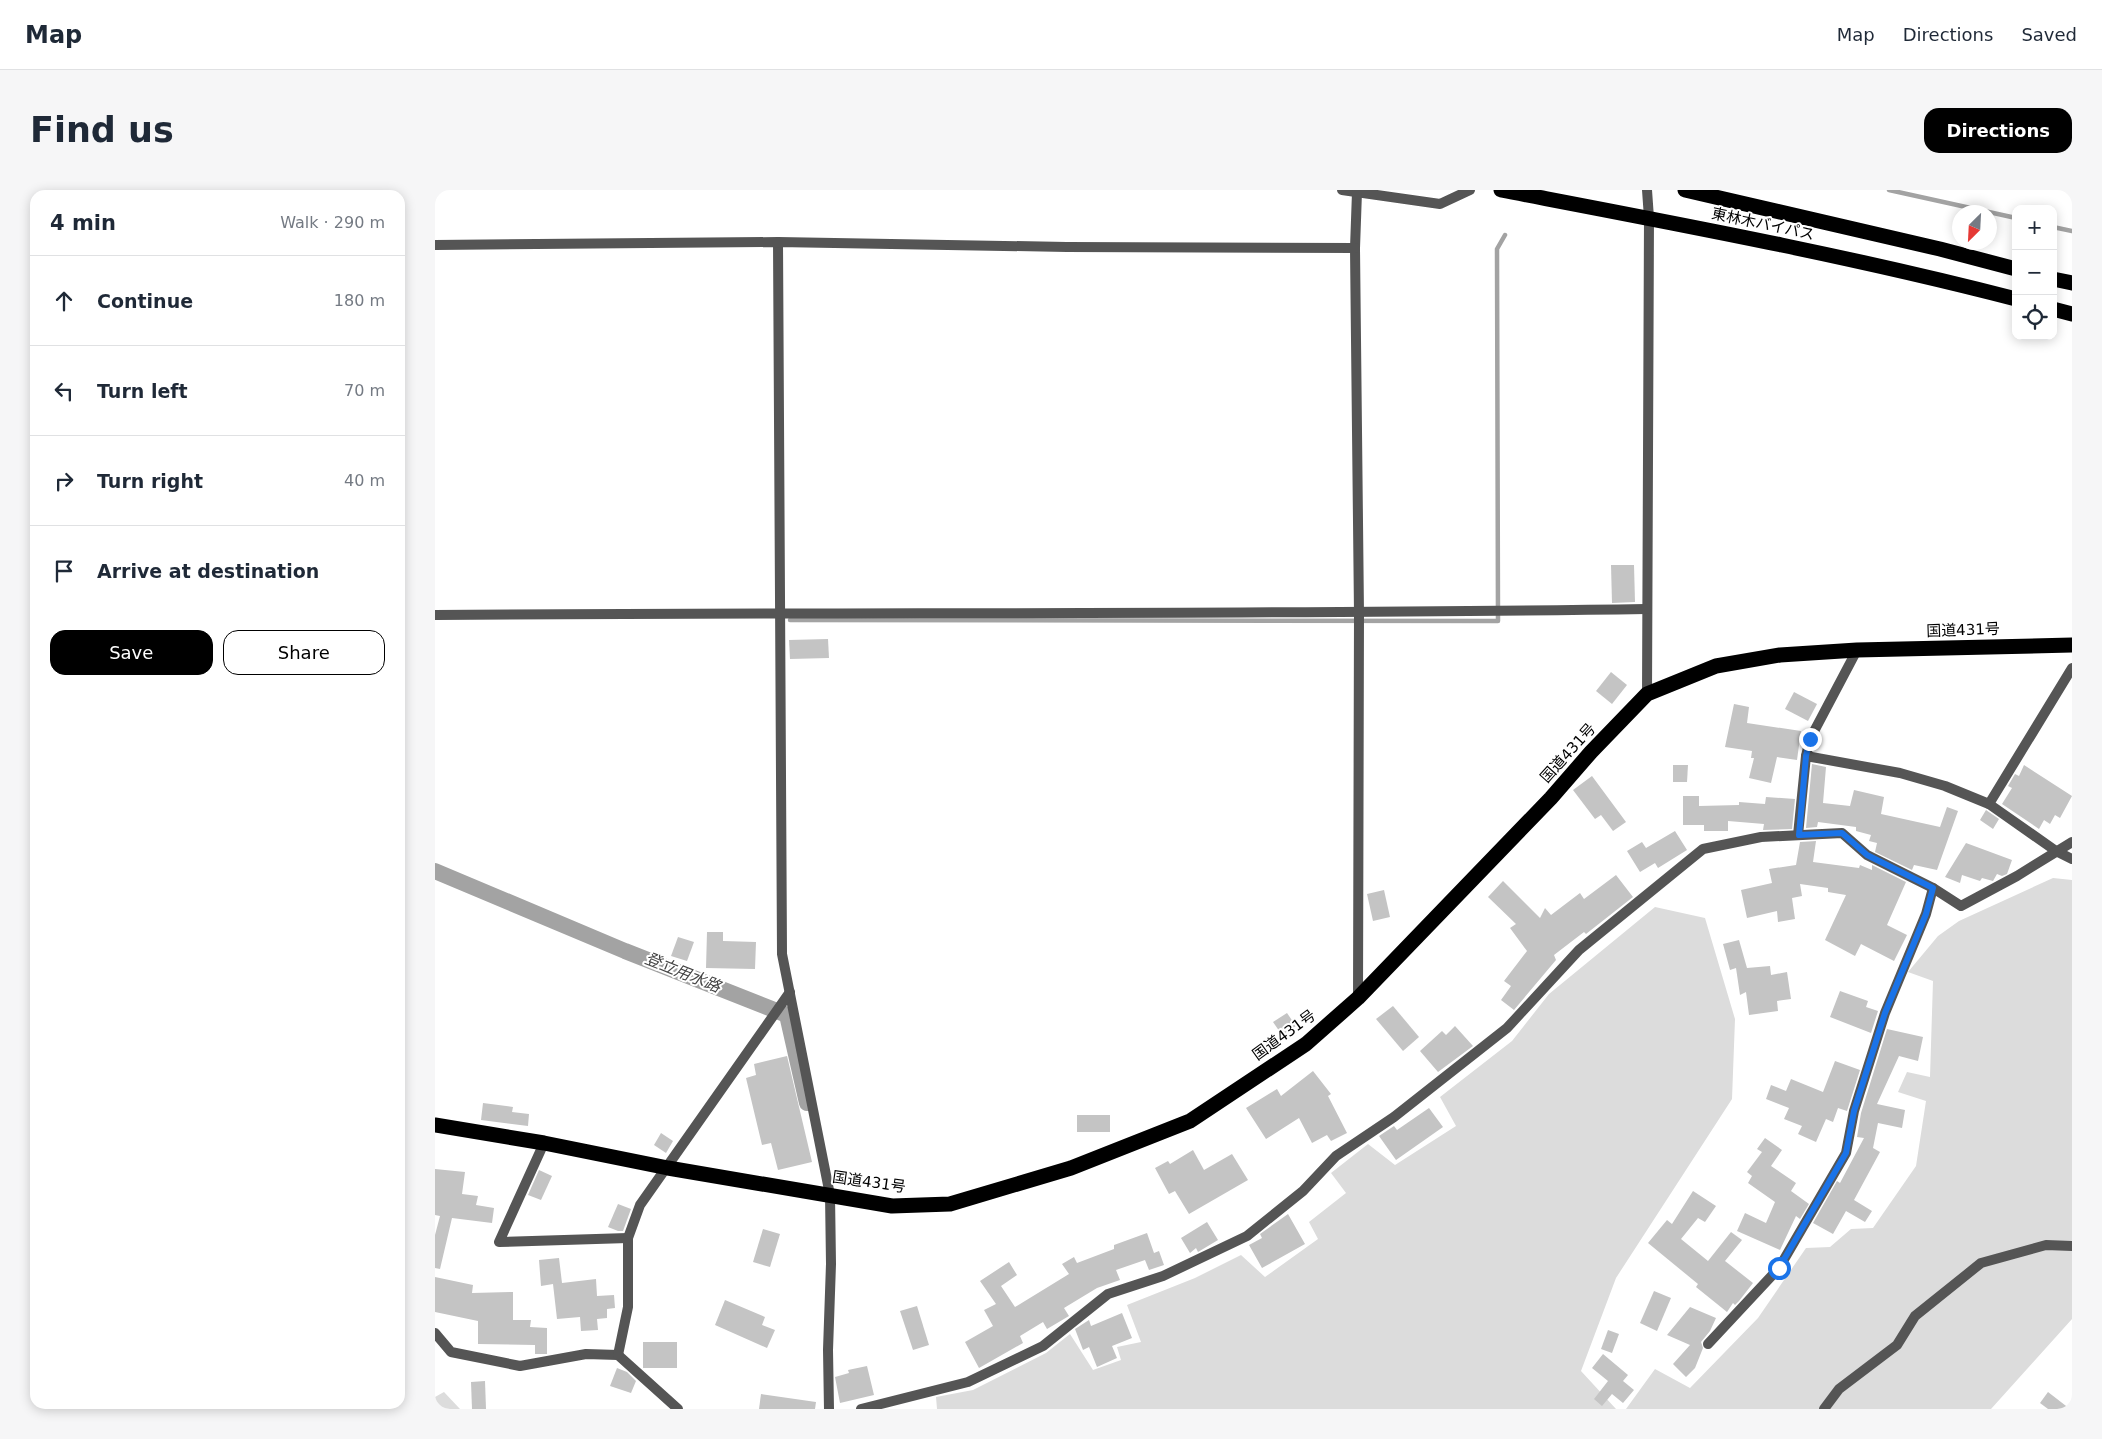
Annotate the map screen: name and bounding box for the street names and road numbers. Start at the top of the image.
street label: 東林木バイパス [1710,204,1816,244]
street label: 国道431号 [1926,620,2000,640]
street label: 国道431号 [1537,720,1599,786]
street label: 国道431号 [1249,1006,1319,1064]
street label: 国道431号 [831,1168,907,1196]

